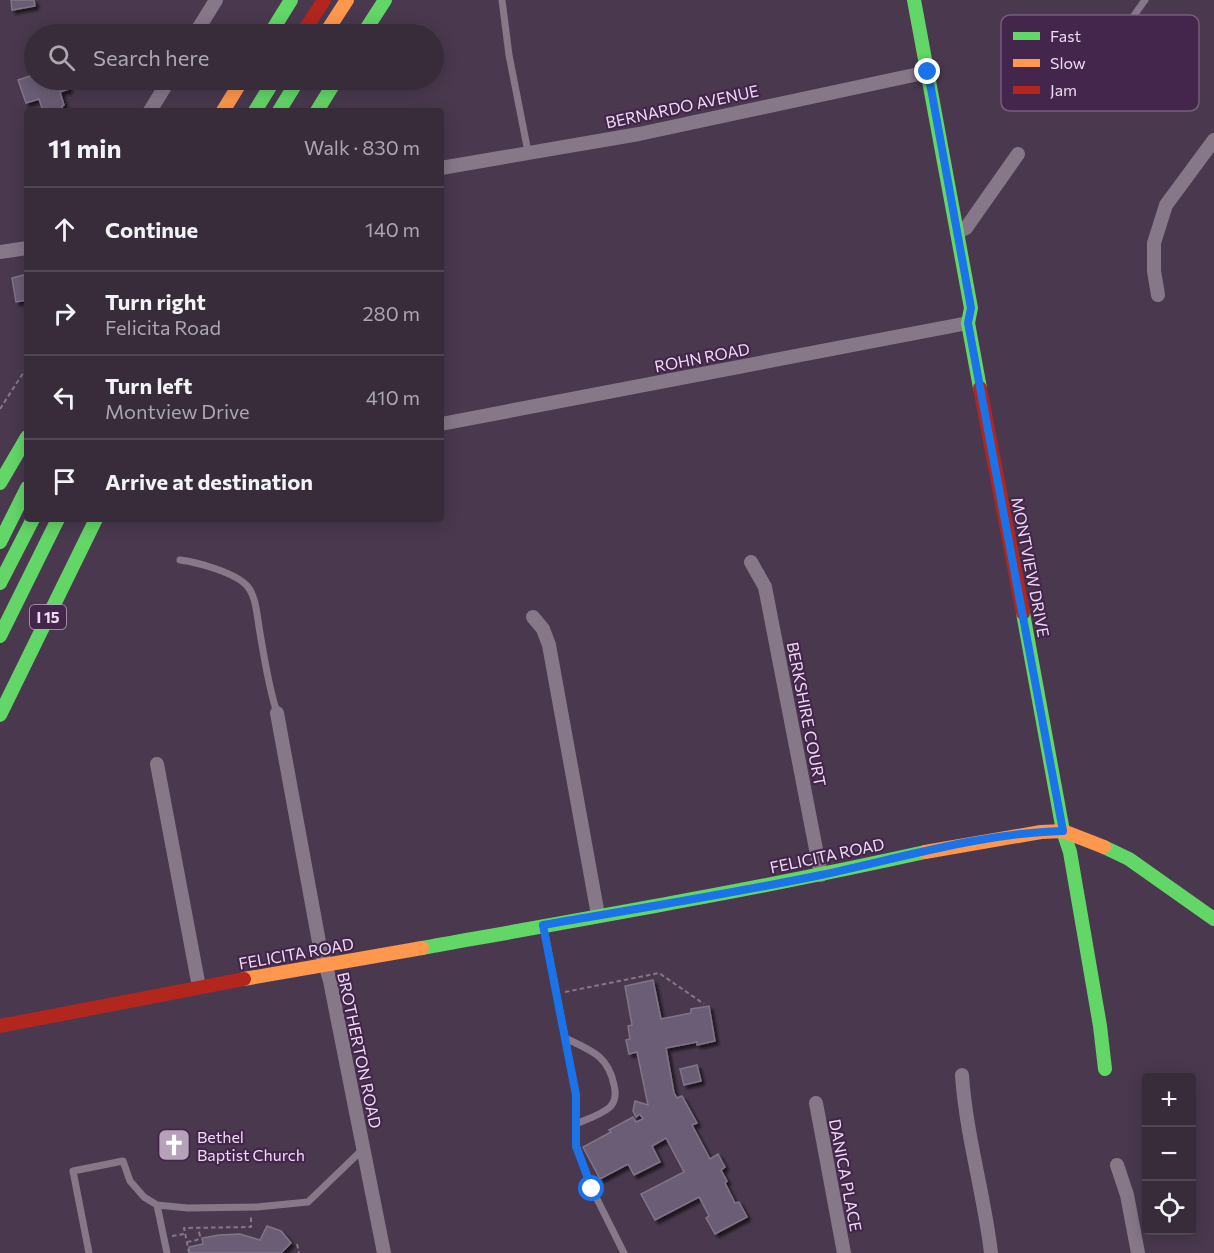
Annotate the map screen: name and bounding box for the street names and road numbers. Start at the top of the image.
street label: BERNARDO AVENUE [604,81,760,131]
street label: ROHN ROAD [653,338,751,376]
street label: MONTVIEW DRIVE [1008,495,1054,639]
road number: I 15 [30,605,66,629]
street label: BERKSHIRE COURT [784,640,830,788]
street label: FELICITA ROAD [768,834,886,876]
street label: FELICITA ROAD [237,934,355,972]
street label: BROTHERTON ROAD [334,970,386,1130]
street label: DANICA PLACE [826,1117,866,1233]

